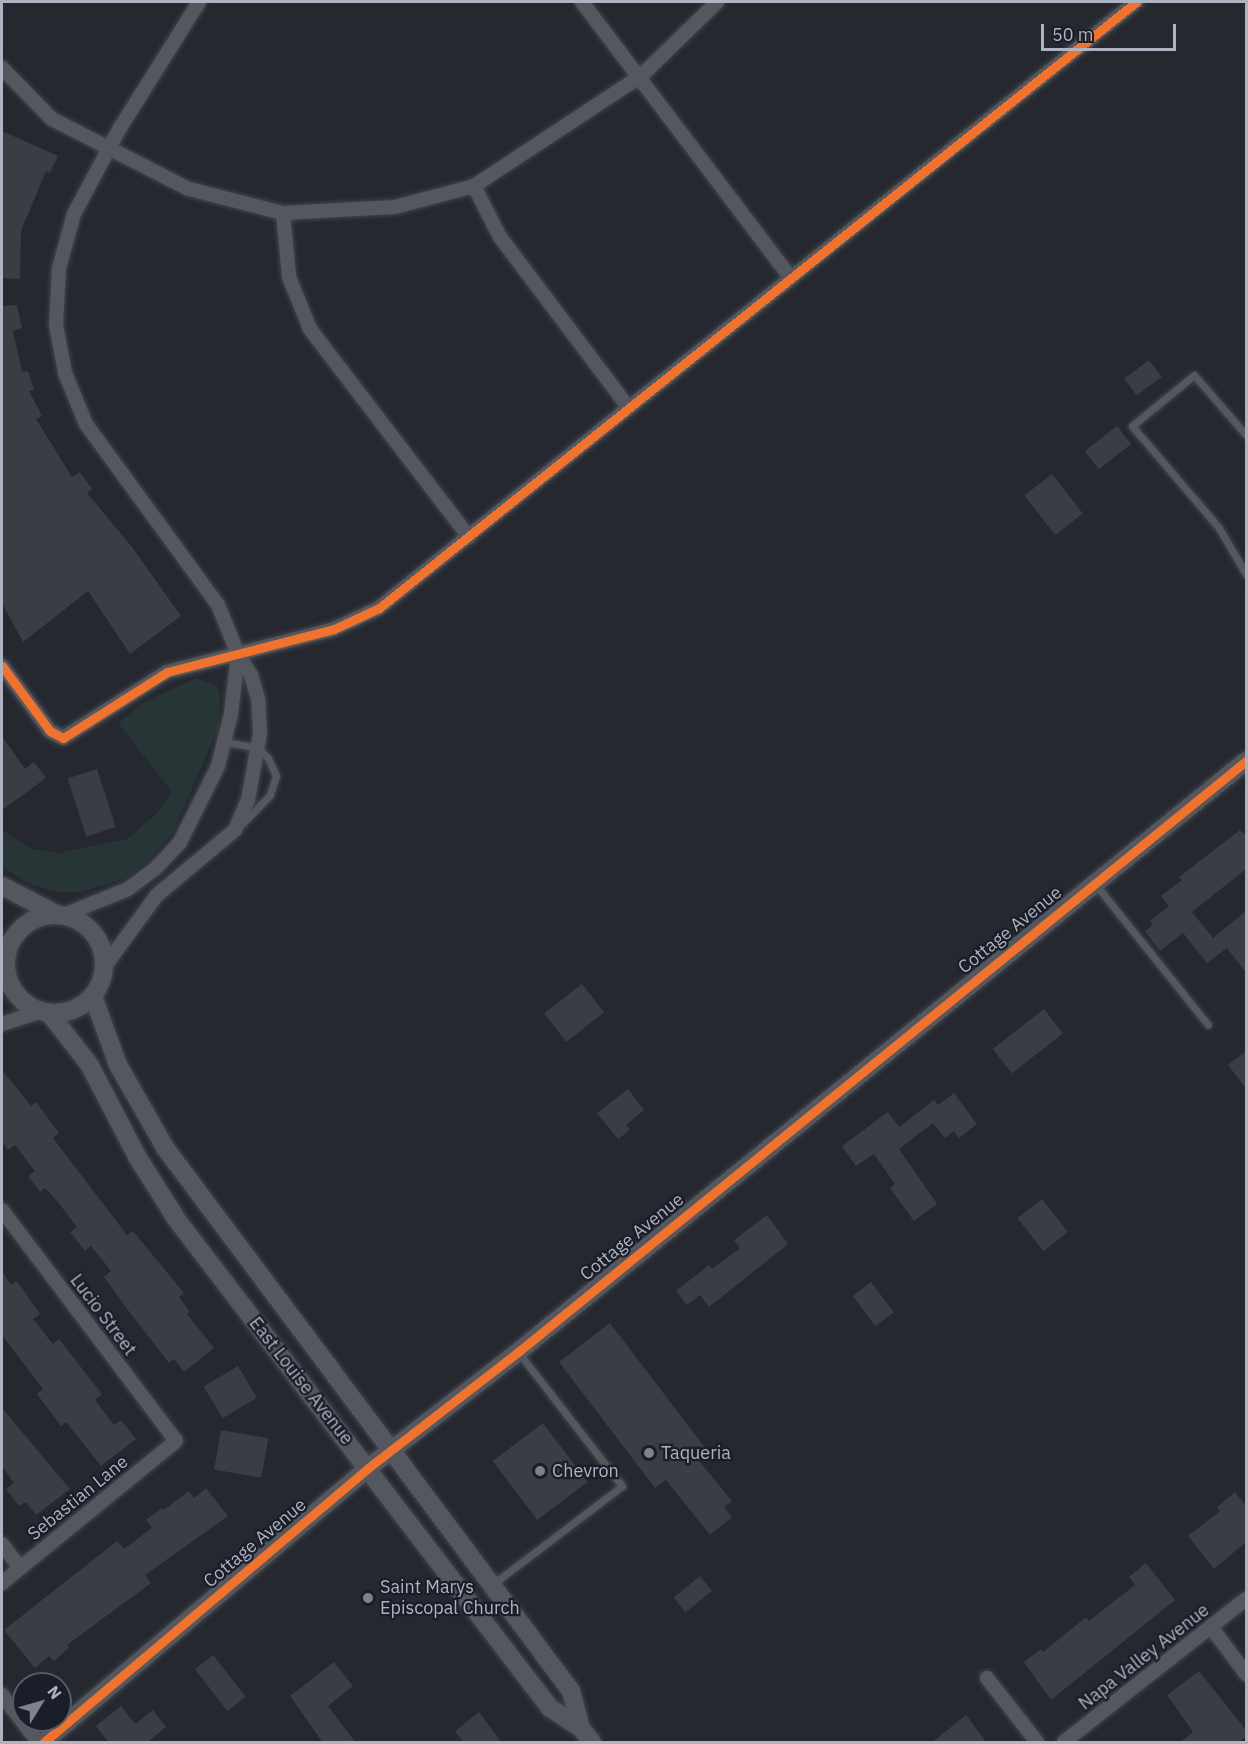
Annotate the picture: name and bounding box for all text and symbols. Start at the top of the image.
scale bar [1044,12,1179,50]
text: 50 m [1052,23,1094,46]
street label: Cottage Avenue [954,882,1066,978]
street label: Cottage Avenue [576,1189,688,1285]
street label: Lucio Street [65,1270,141,1360]
street label: East Louise Avenue [244,1313,358,1449]
place label: Taqueria [661,1442,731,1464]
marker: Taqueria [642,1446,656,1460]
street label: Sebastian Lane [24,1451,132,1545]
place label: Chevron [552,1460,619,1482]
marker: Chevron [533,1464,547,1478]
street label: Cottage Avenue [199,1494,311,1592]
place label: Saint Marys Episcopal Church [380,1577,520,1620]
marker: Saint Marys Episcopal Church [361,1591,375,1605]
street label: Napa Valley Avenue [1075,1599,1213,1715]
north arrow [12,1672,72,1732]
text: N [43,1682,66,1703]

